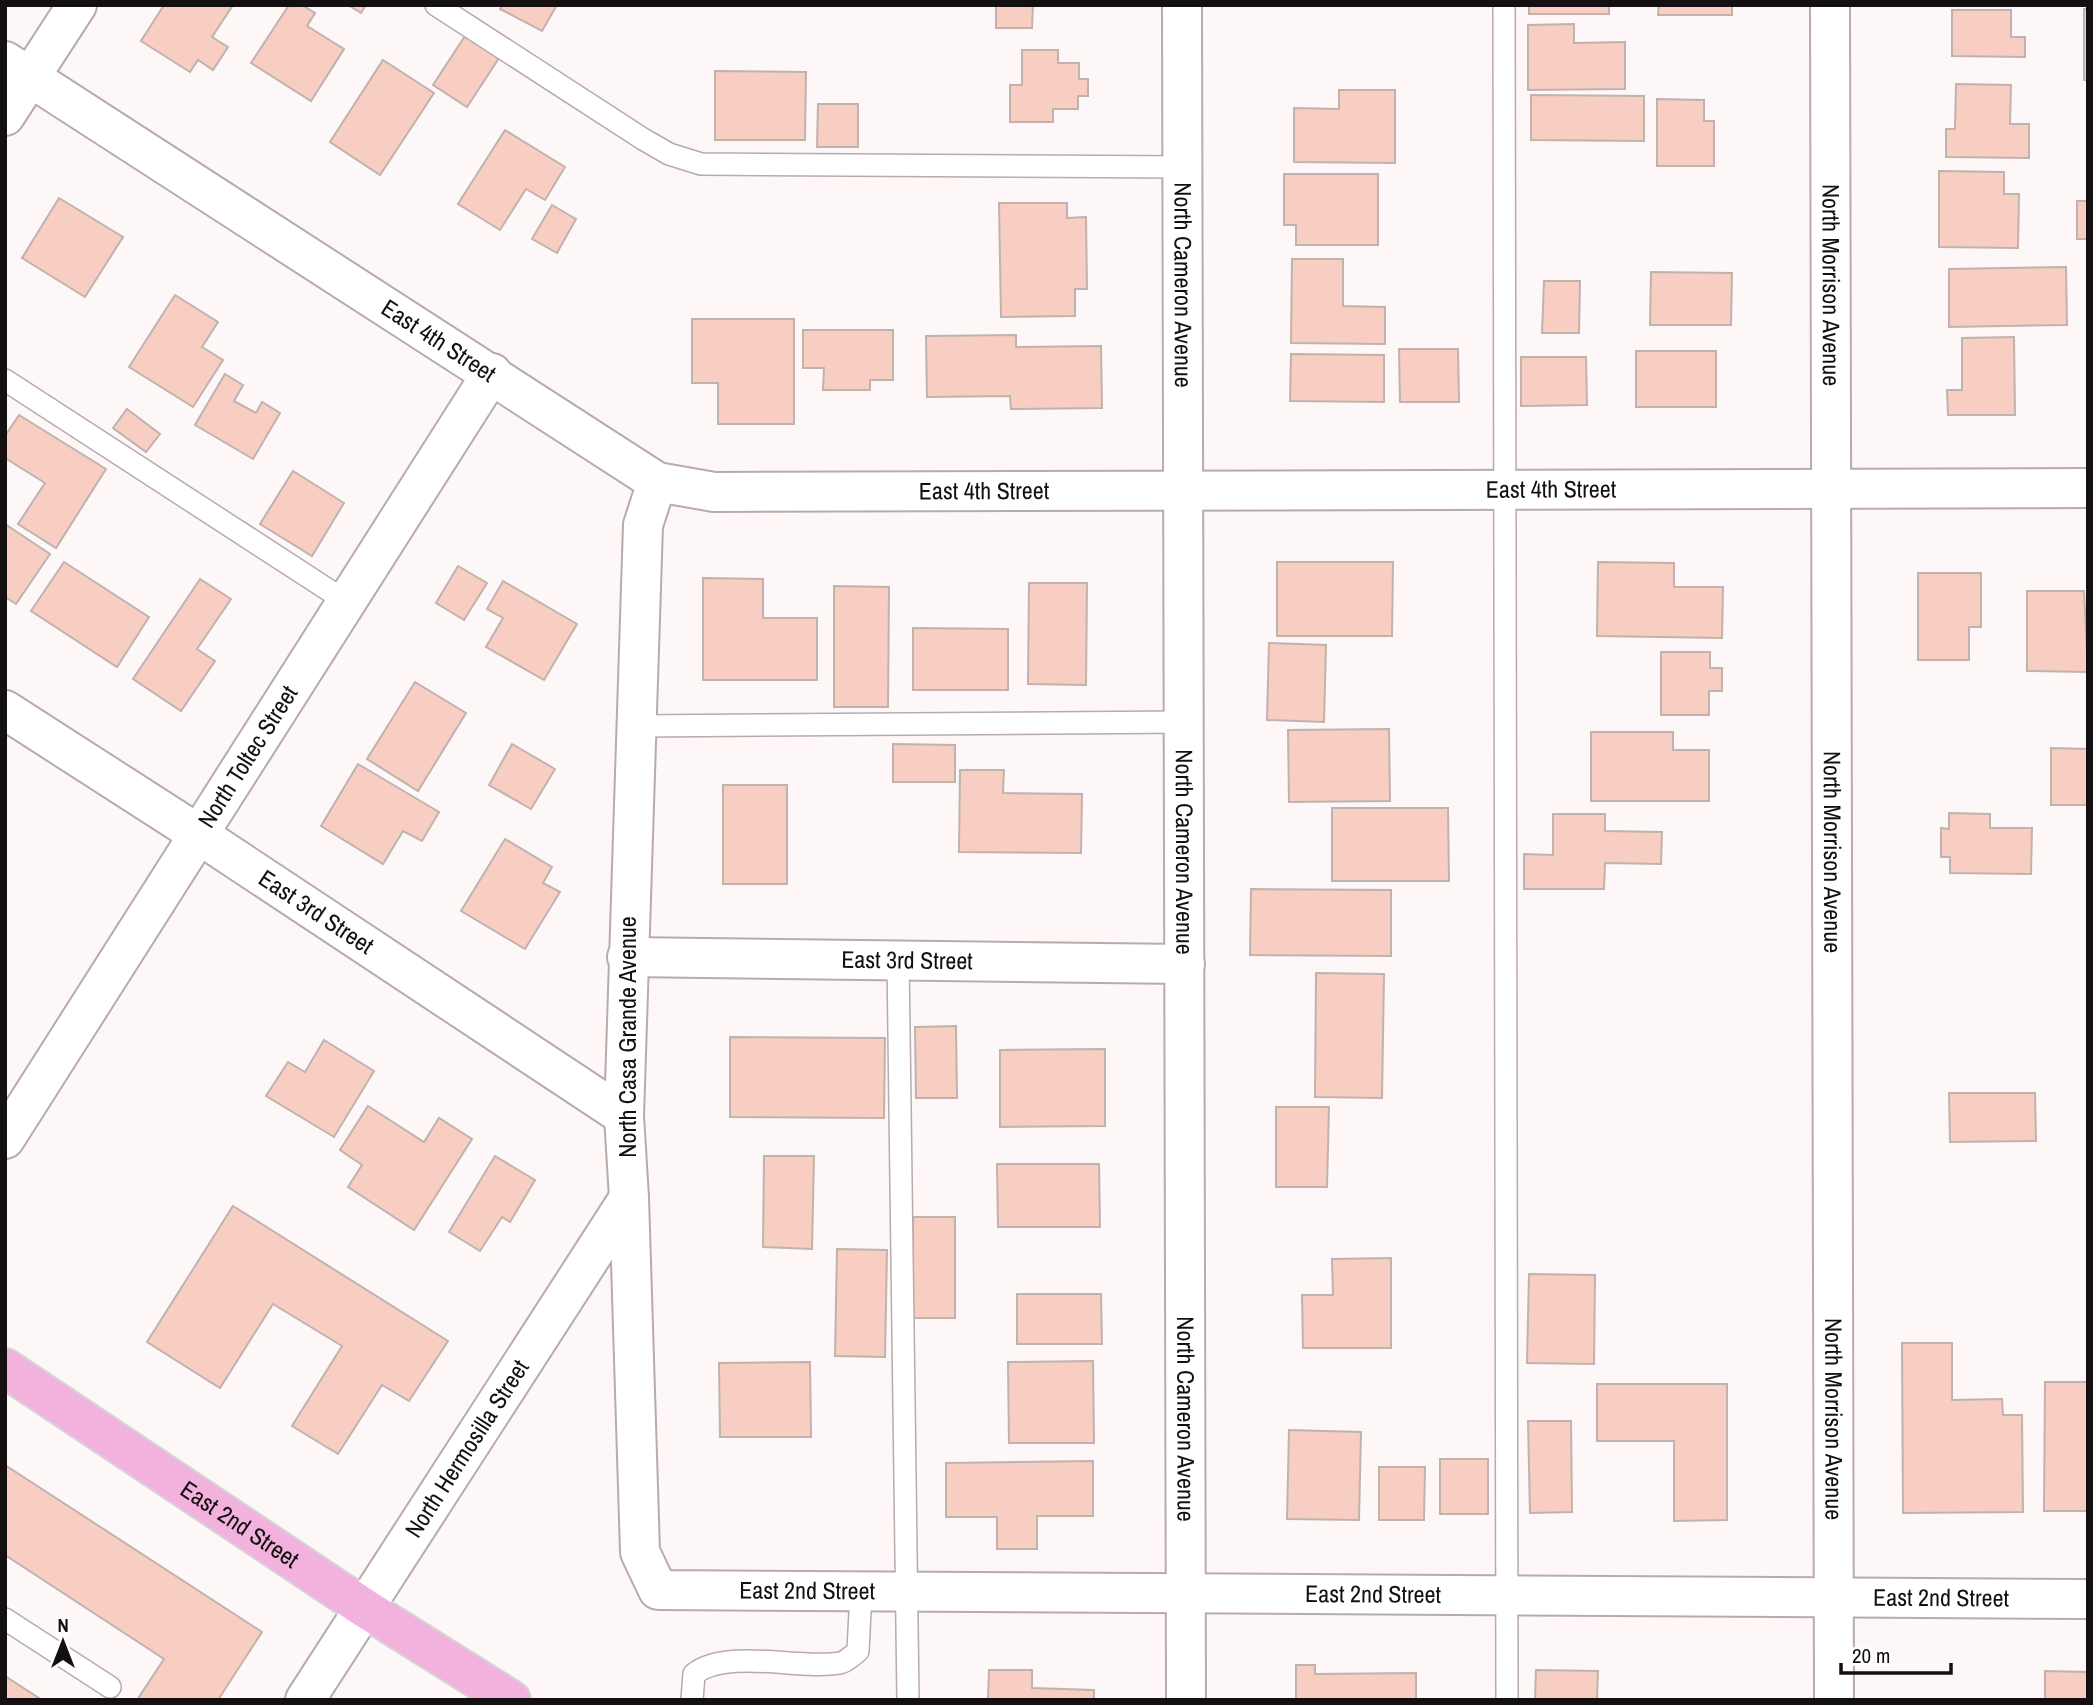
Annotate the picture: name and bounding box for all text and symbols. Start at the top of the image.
street label: North Cameron Avenue [1167,182,1200,388]
street label: North Morrison Avenue [1815,184,1848,386]
street label: East 4th Street [376,291,503,389]
street label: East 4th Street [1486,472,1617,505]
street label: East 4th Street [919,474,1050,506]
street label: North Toltec Street [190,678,305,833]
street label: North Cameron Avenue [1169,749,1201,955]
street label: North Morrison Avenue [1817,751,1849,953]
street label: East 3rd Street [253,862,381,961]
street label: North Casa Grande Avenue [611,916,643,1158]
street label: East 3rd Street [841,943,973,976]
street label: North Cameron Avenue [1170,1316,1203,1522]
street label: North Morrison Avenue [1818,1318,1851,1520]
street label: North Hermosilla Street [397,1353,536,1543]
street label: East 2nd Street [175,1473,306,1575]
street label: East 2nd Street [739,1574,876,1606]
street label: East 2nd Street [1305,1577,1442,1610]
street label: East 2nd Street [1873,1581,2010,1614]
north arrow [28,1607,98,1677]
text: N [57,1612,69,1638]
scale bar [1841,1632,1951,1676]
text: 20 m [1852,1641,1890,1670]

